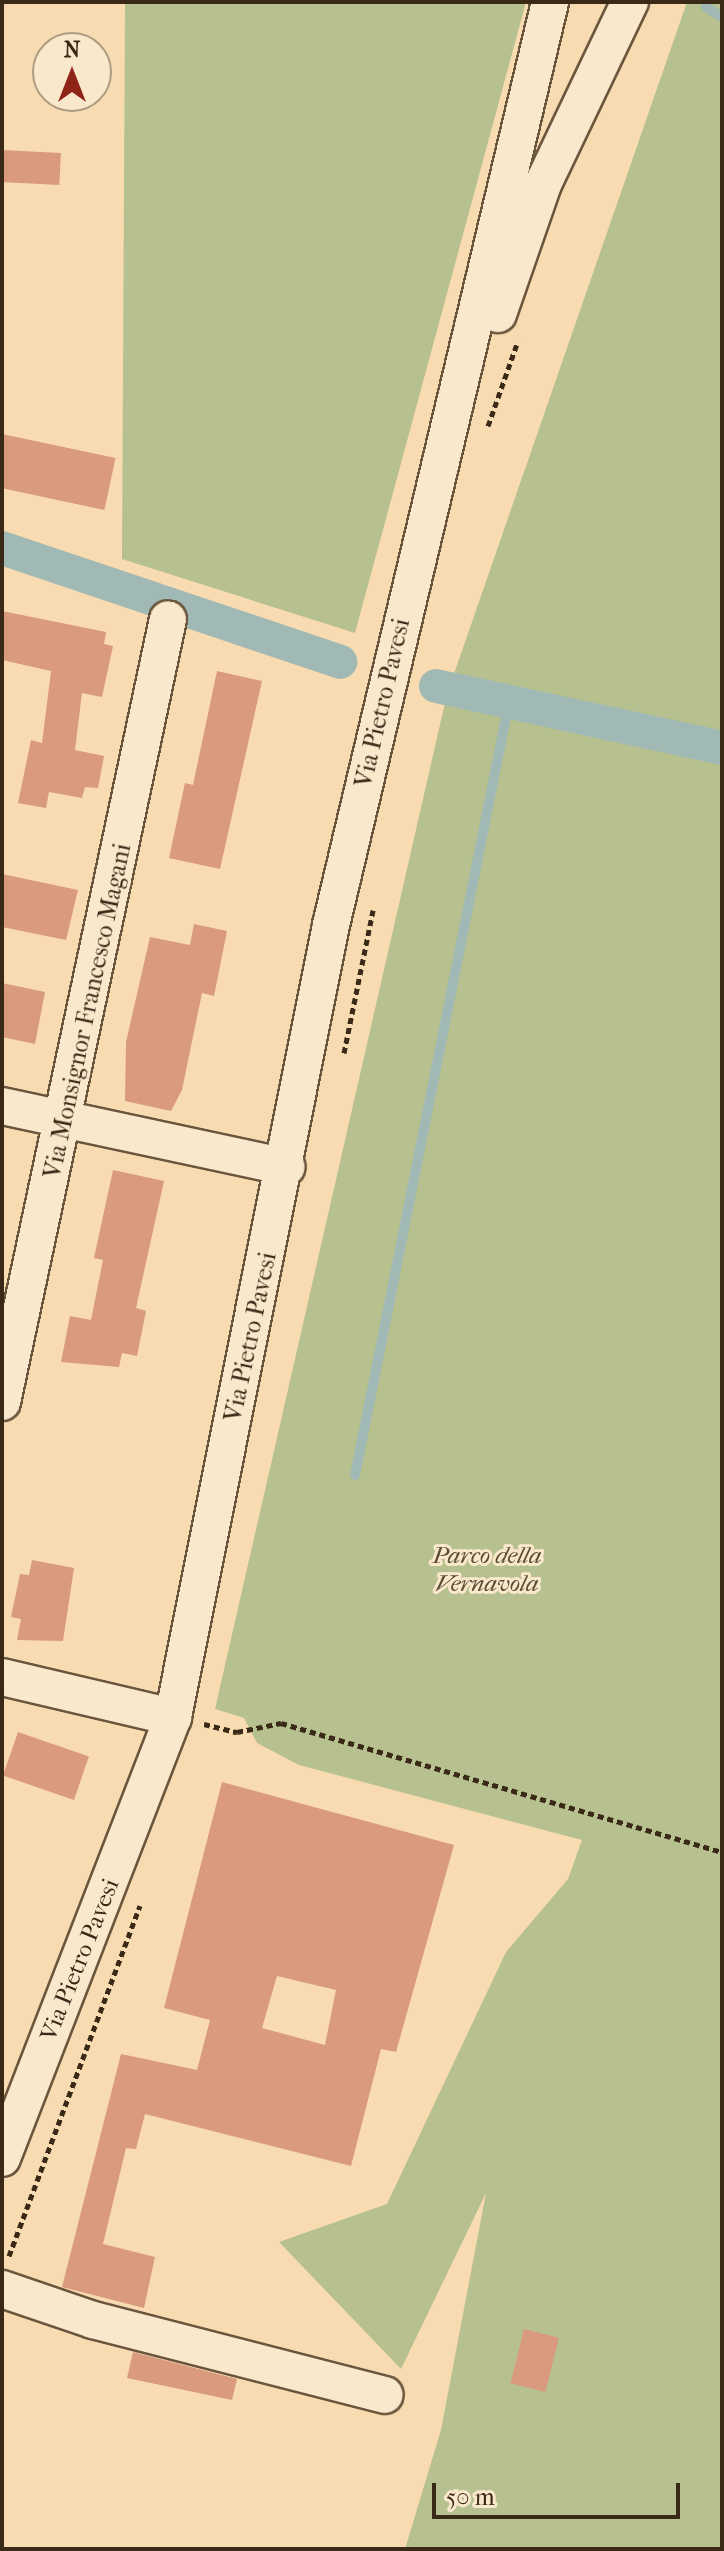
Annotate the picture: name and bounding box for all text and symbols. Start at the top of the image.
north arrow [32,32,112,112]
text: N [64,37,80,63]
street label: Via Pietro Pavesi [350,616,416,790]
street label: Via Monsignor Francesco Magani [38,841,138,1181]
street label: Via Pietro Pavesi [219,1250,283,1424]
park label: Parco della Vernavola [433,1542,541,1598]
street label: Via Pietro Pavesi [34,1875,126,2045]
scale bar [436,2467,684,2517]
text: 50 m [446,2483,495,2511]

